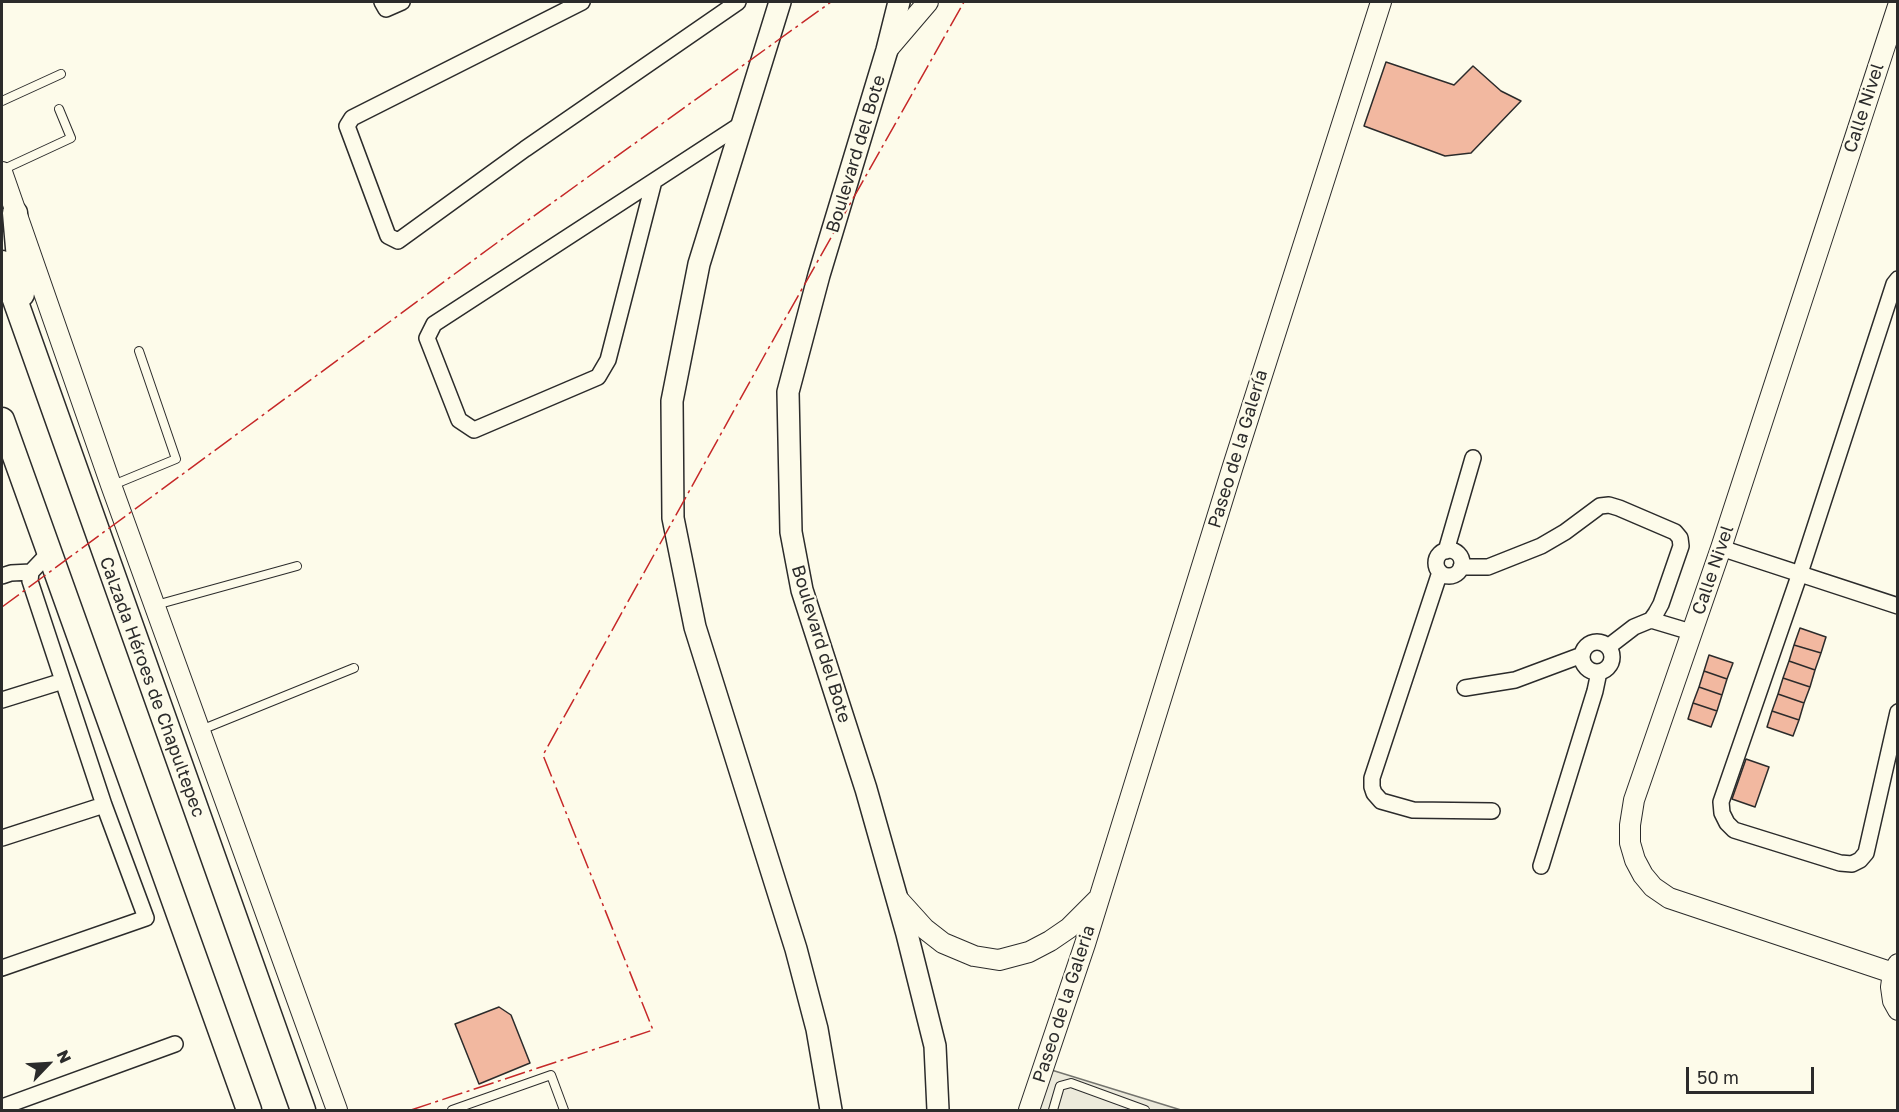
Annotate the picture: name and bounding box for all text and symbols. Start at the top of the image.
street label: Calle Nivel [1839,60,1889,156]
street label: Boulevard del Bote [822,73,890,235]
street label: Paseo de la Galería [1204,367,1272,531]
street label: Calle Nivel [1688,522,1738,618]
street label: Calzada Héroes de Chapultepec [95,554,209,820]
street label: Boulevard del Bote [787,563,855,725]
street label: Paseo de la Galeria [1028,922,1100,1086]
north arrow [18,1034,78,1094]
text: N [53,1047,76,1066]
scale bar [1689,1055,1816,1093]
text: 50 m [1697,1066,1739,1088]

